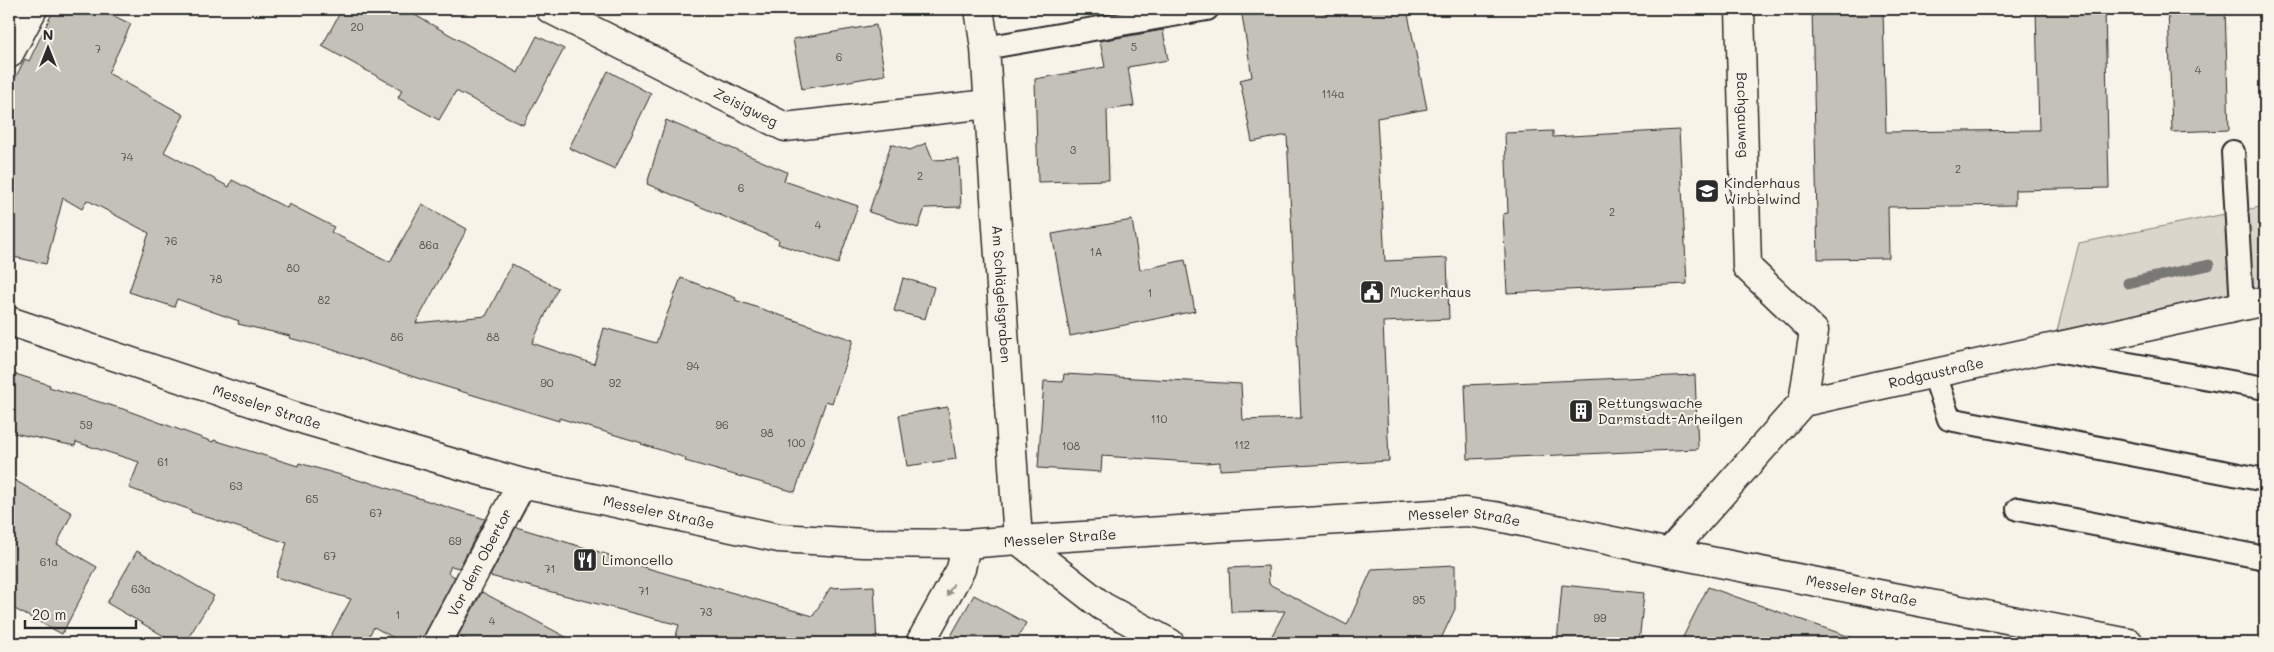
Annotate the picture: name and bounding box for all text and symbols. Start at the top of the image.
house number: 20 [351,19,364,34]
north arrow [22,22,72,72]
text: N [43,25,53,44]
house number: 5 [1131,39,1137,54]
house number: 7 [95,41,101,56]
house number: 6 [836,49,842,64]
house number: 4 [2195,62,2202,77]
street label: Bachgauweg [1733,72,1754,158]
street label: Zeisigweg [711,83,781,131]
house number: 114a [1321,86,1345,101]
house number: 3 [1070,142,1077,157]
house number: 74 [121,149,134,164]
house number: 2 [1955,161,1961,176]
house number: 2 [917,168,923,183]
place label: Kinderhaus Wirbelwind [1724,173,1801,208]
school or university icon: Kinderhaus Wirbelwind [1694,178,1720,204]
house number: 6 [738,180,744,195]
house number: 2 [1609,204,1615,219]
house number: 4 [815,217,822,232]
street label: Am Schlägelsgraben [988,224,1016,363]
house number: 76 [165,233,177,248]
house number: 86a [419,237,439,252]
house number: 1A [1090,244,1102,259]
house number: 80 [286,260,300,275]
house number: 78 [210,271,223,286]
public building icon: Muckerhaus [1359,279,1385,305]
place label: Muckerhaus [1390,282,1471,301]
house number: 1 [1148,285,1152,300]
house number: 82 [318,292,330,307]
house number: 86 [390,329,404,344]
house number: 88 [486,329,500,344]
street label: Rodgaustraße [1886,353,1985,392]
house number: 94 [687,358,700,373]
house number: 90 [540,375,554,390]
house number: 92 [609,375,621,390]
street label: Messeler Straße [210,380,324,433]
place label: Rettungswache Darmstadt-Arheilgen [1598,393,1743,428]
building icon: Rettungswache Darmstadt-Arheilgen [1568,398,1594,424]
house number: 110 [1151,411,1168,426]
house number: 59 [80,417,93,432]
house number: 96 [715,417,729,432]
house number: 98 [760,425,774,440]
house number: 100 [787,435,805,450]
house number: 112 [1234,437,1250,452]
house number: 108 [1062,438,1081,453]
house number: 61 [157,454,169,469]
house number: 63 [229,478,243,493]
house number: 65 [305,491,319,506]
street label: Messeler Straße [602,491,716,533]
street label: Messeler Straße [1407,502,1522,530]
house number: 67 [370,505,382,520]
street label: Vor dem Obertor [443,505,516,620]
street label: Messeler Straße [1003,524,1117,551]
house number: 69 [448,533,462,548]
restaurant icon: Limoncello [572,547,598,573]
house number: 67 [324,548,336,563]
place label: Limoncello [602,550,673,569]
house number: 61a [40,554,58,569]
house number: 71 [544,561,556,576]
street label: Messeler Straße [1804,570,1919,610]
house number: 63a [131,581,151,596]
house number: 71 [638,583,650,598]
one-way arrow [946,583,954,597]
house number: 95 [1413,592,1425,607]
scale bar [25,597,136,629]
text: 20 m [32,604,66,624]
house number: 73 [700,604,713,619]
house number: 1 [396,607,400,622]
house number: 99 [1593,610,1607,625]
house number: 4 [489,613,496,628]

